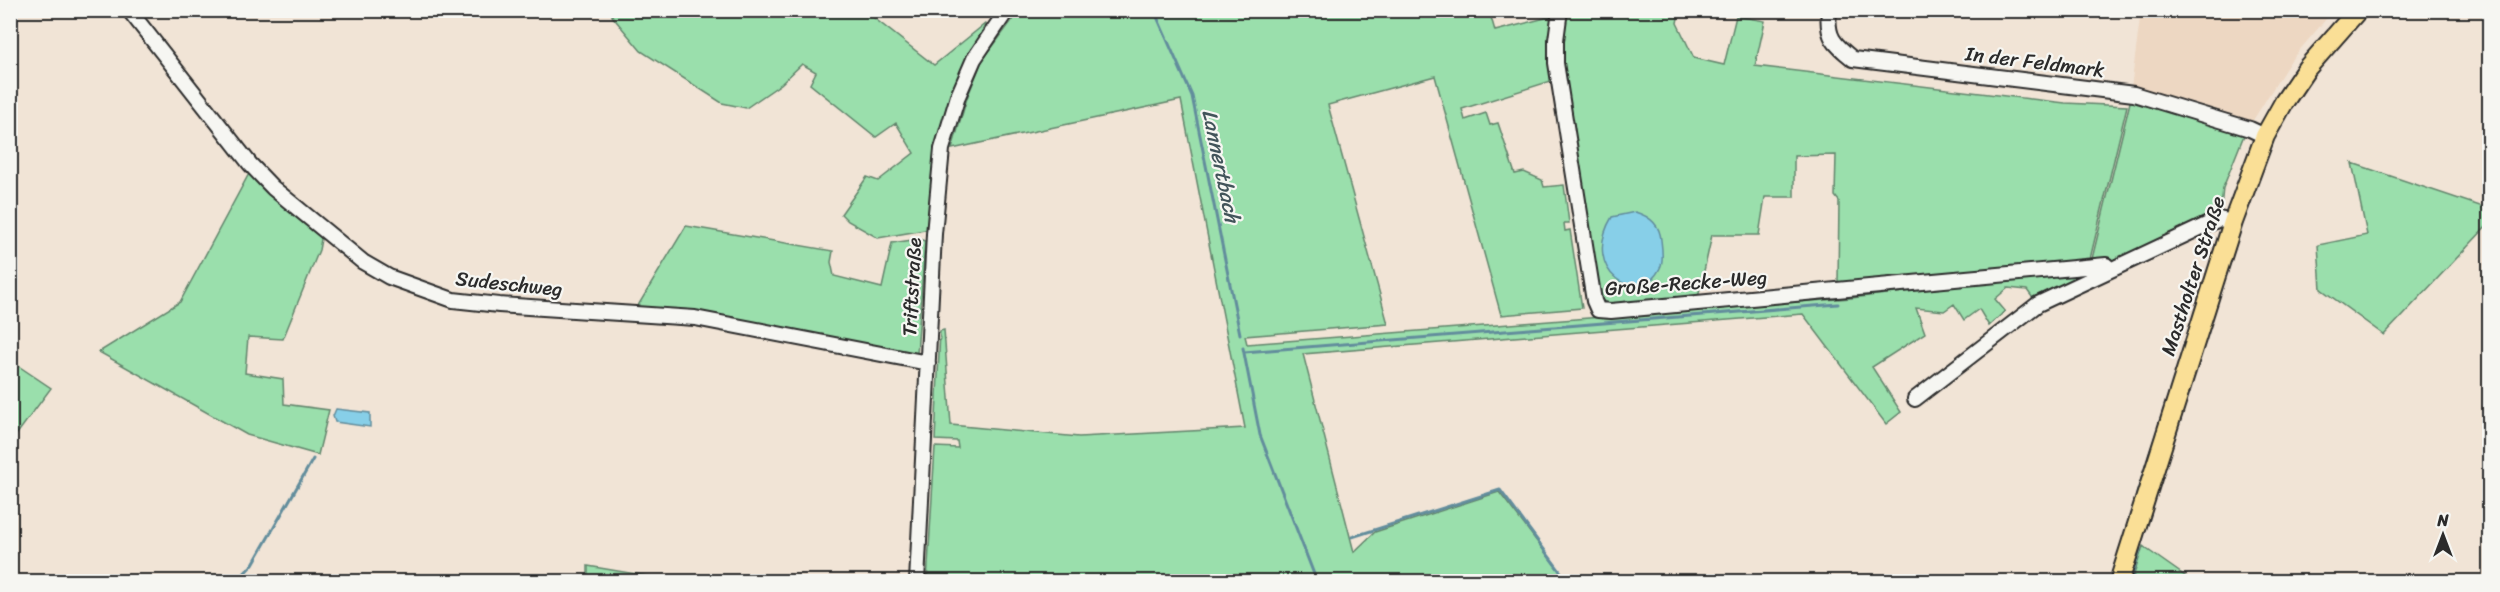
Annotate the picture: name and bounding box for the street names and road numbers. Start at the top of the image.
street label: In der Feldmark [1963,36,2107,88]
street label: Mastholter Straße [2151,192,2235,360]
street label: Triftstraße [892,236,932,337]
street label: Große-Recke-Weg [1604,260,1768,306]
street label: Sudeschweg [454,261,564,307]

